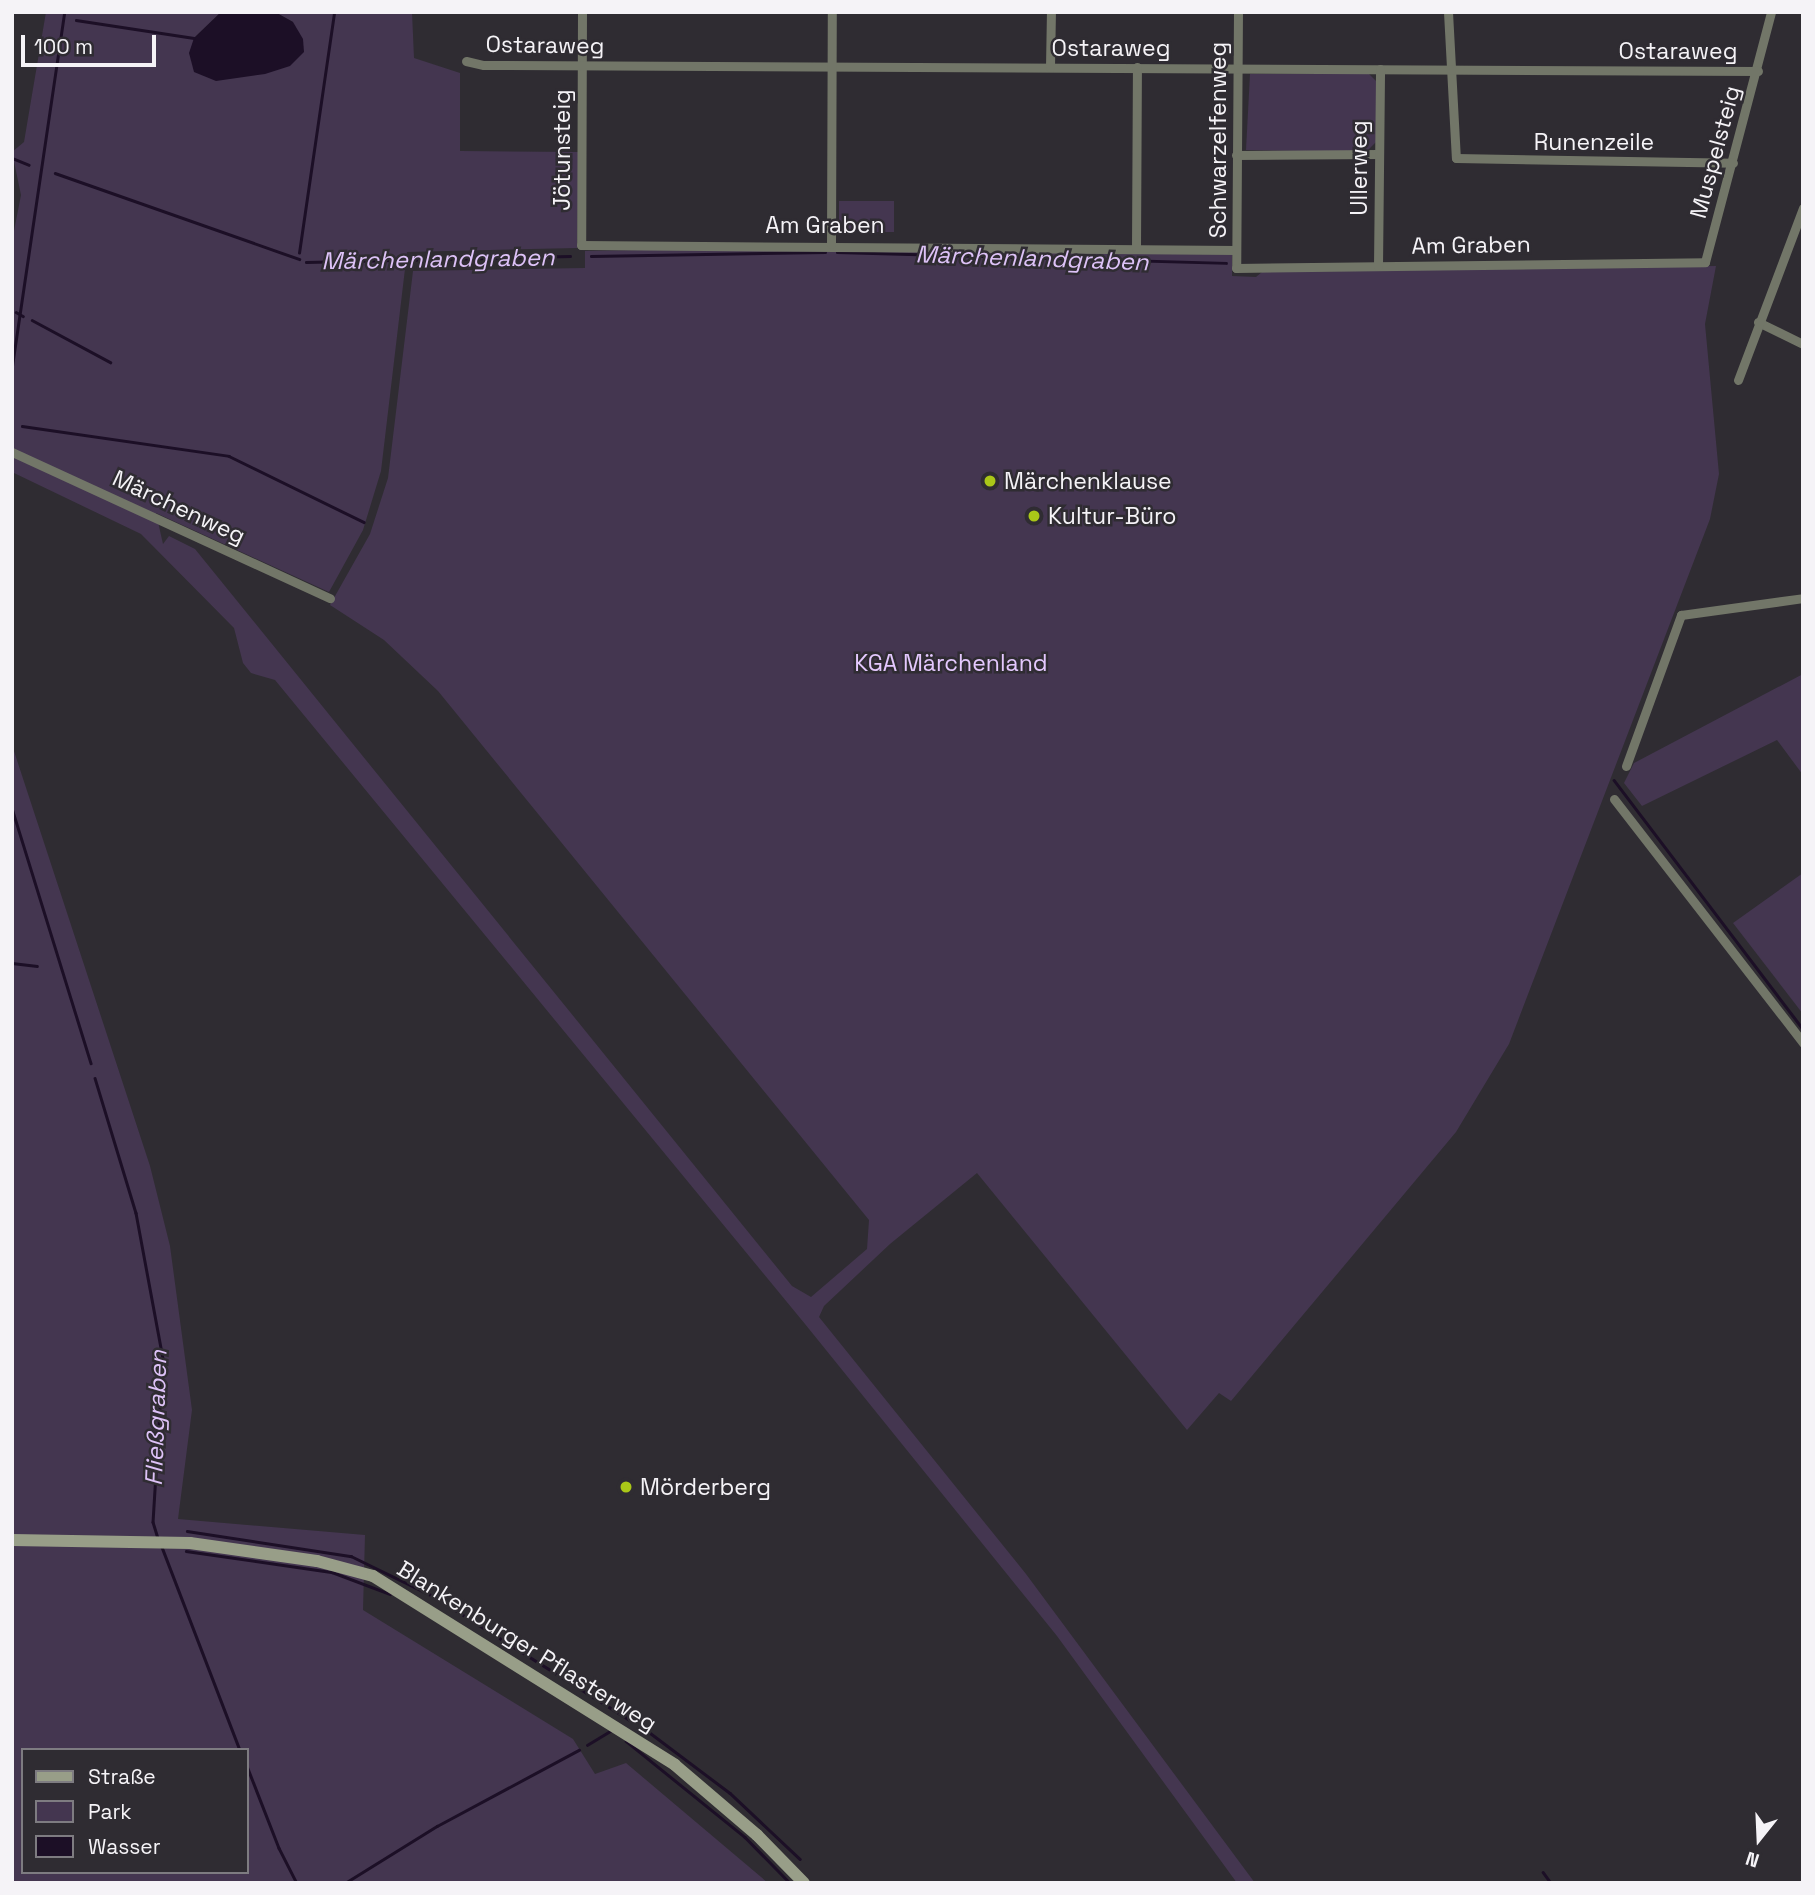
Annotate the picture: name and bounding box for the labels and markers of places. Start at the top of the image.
place label: Märchenklause [1004,467,1172,495]
marker: Märchenklause [982,473,998,489]
place label: Kultur-Büro [1048,502,1177,530]
marker: Kultur-Büro [1026,508,1042,524]
place label: Mörderberg [640,1473,771,1501]
marker: Mörderberg [618,1479,634,1495]

